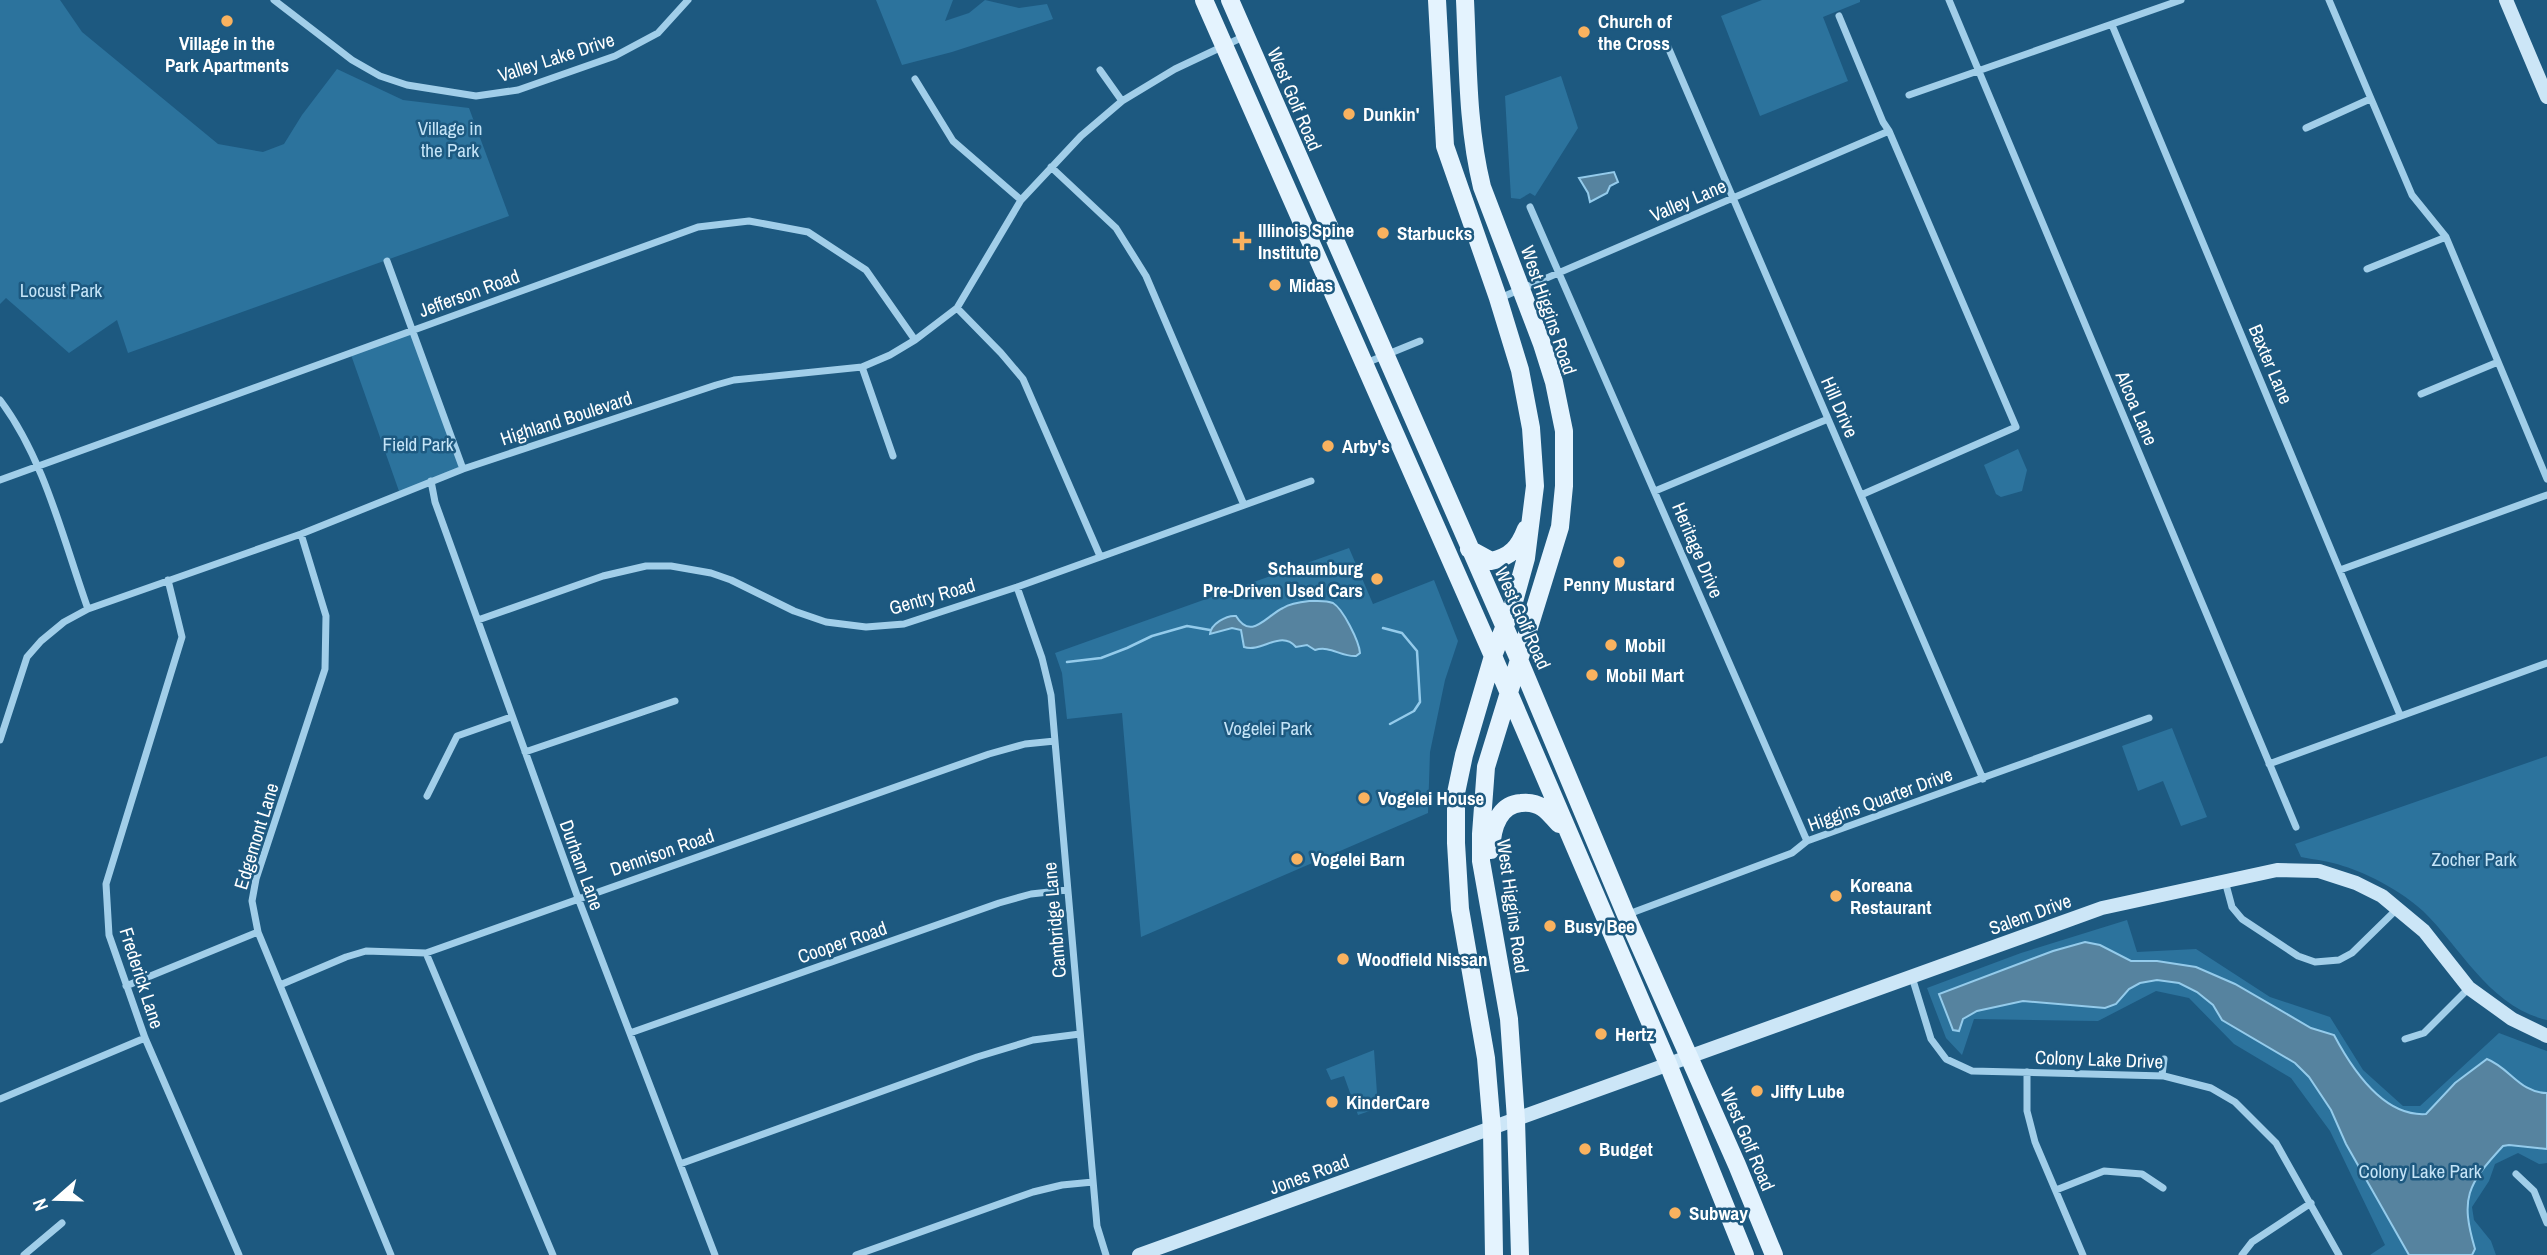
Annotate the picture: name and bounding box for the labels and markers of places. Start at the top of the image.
place label: Church of the Cross [1598,8,1672,56]
marker: Village in the Park Apartments [219,13,235,29]
marker: Church of the Cross [1576,24,1592,40]
place label: Village in the Park Apartments [165,30,289,78]
place label: Dunkin' [1363,101,1420,127]
marker: Dunkin' [1341,106,1357,122]
place label: Illinois Spine Institute [1258,217,1354,265]
place label: Starbucks [1397,220,1472,246]
marker: Starbucks [1375,225,1391,241]
marker: Illinois Spine Institute [1232,231,1252,251]
place label: Midas [1289,272,1333,298]
marker: Midas [1267,277,1283,293]
place label: Arby's [1342,433,1390,459]
marker: Arby's [1320,438,1336,454]
marker: Penny Mustard [1611,554,1627,570]
place label: Schaumburg Pre-Driven Used Cars [1203,555,1363,603]
marker: Schaumburg Pre-Driven Used Cars [1369,571,1385,587]
place label: Penny Mustard [1563,571,1675,597]
place label: Mobil [1625,632,1666,658]
marker: Mobil [1603,637,1619,653]
place label: Mobil Mart [1606,662,1684,688]
marker: Mobil Mart [1584,667,1600,683]
place label: Vogelei House [1378,785,1485,811]
marker: Vogelei House [1356,790,1372,806]
place label: Vogelei Barn [1311,846,1405,872]
marker: Vogelei Barn [1289,851,1305,867]
place label: Koreana Restaurant [1850,872,1931,920]
marker: Koreana Restaurant [1828,888,1844,904]
place label: Busy Bee [1564,913,1635,939]
marker: Busy Bee [1542,918,1558,934]
place label: Woodfield Nissan [1357,946,1487,972]
marker: Woodfield Nissan [1335,951,1351,967]
place label: Hertz [1615,1021,1654,1047]
marker: Hertz [1593,1026,1609,1042]
place label: Jiffy Lube [1771,1078,1845,1104]
marker: Jiffy Lube [1749,1083,1765,1099]
place label: KinderCare [1346,1089,1430,1115]
marker: KinderCare [1324,1094,1340,1110]
place label: Budget [1599,1136,1653,1162]
marker: Budget [1577,1141,1593,1157]
place label: Subway [1689,1200,1748,1226]
marker: Subway [1667,1205,1683,1221]

